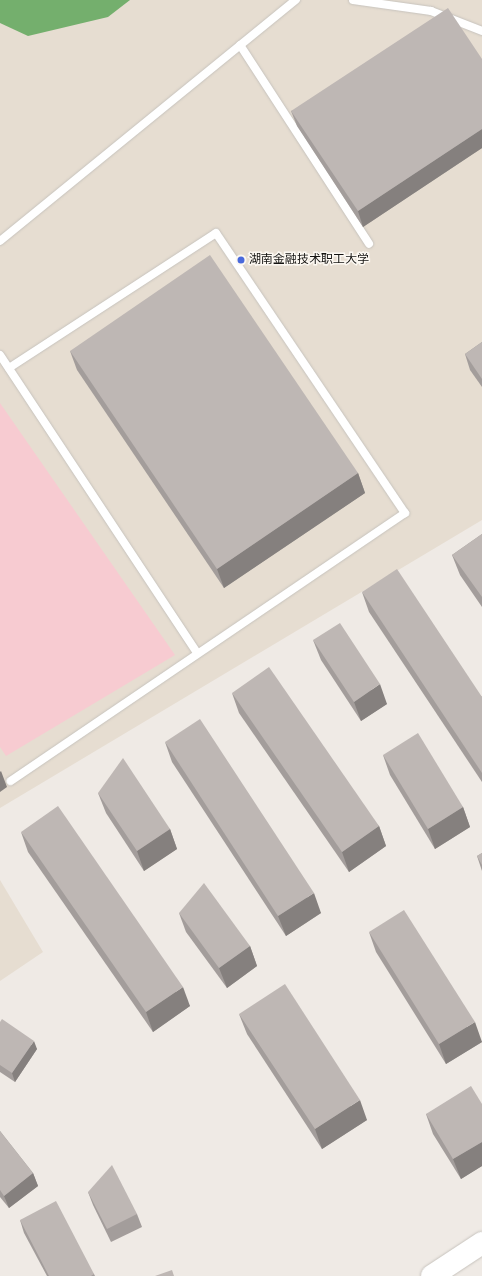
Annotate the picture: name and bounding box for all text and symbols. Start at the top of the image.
place label: 湖南金融技术职工大学 [249,253,369,267]
marker: 湖南金融技术职工大学 [236,255,246,265]

